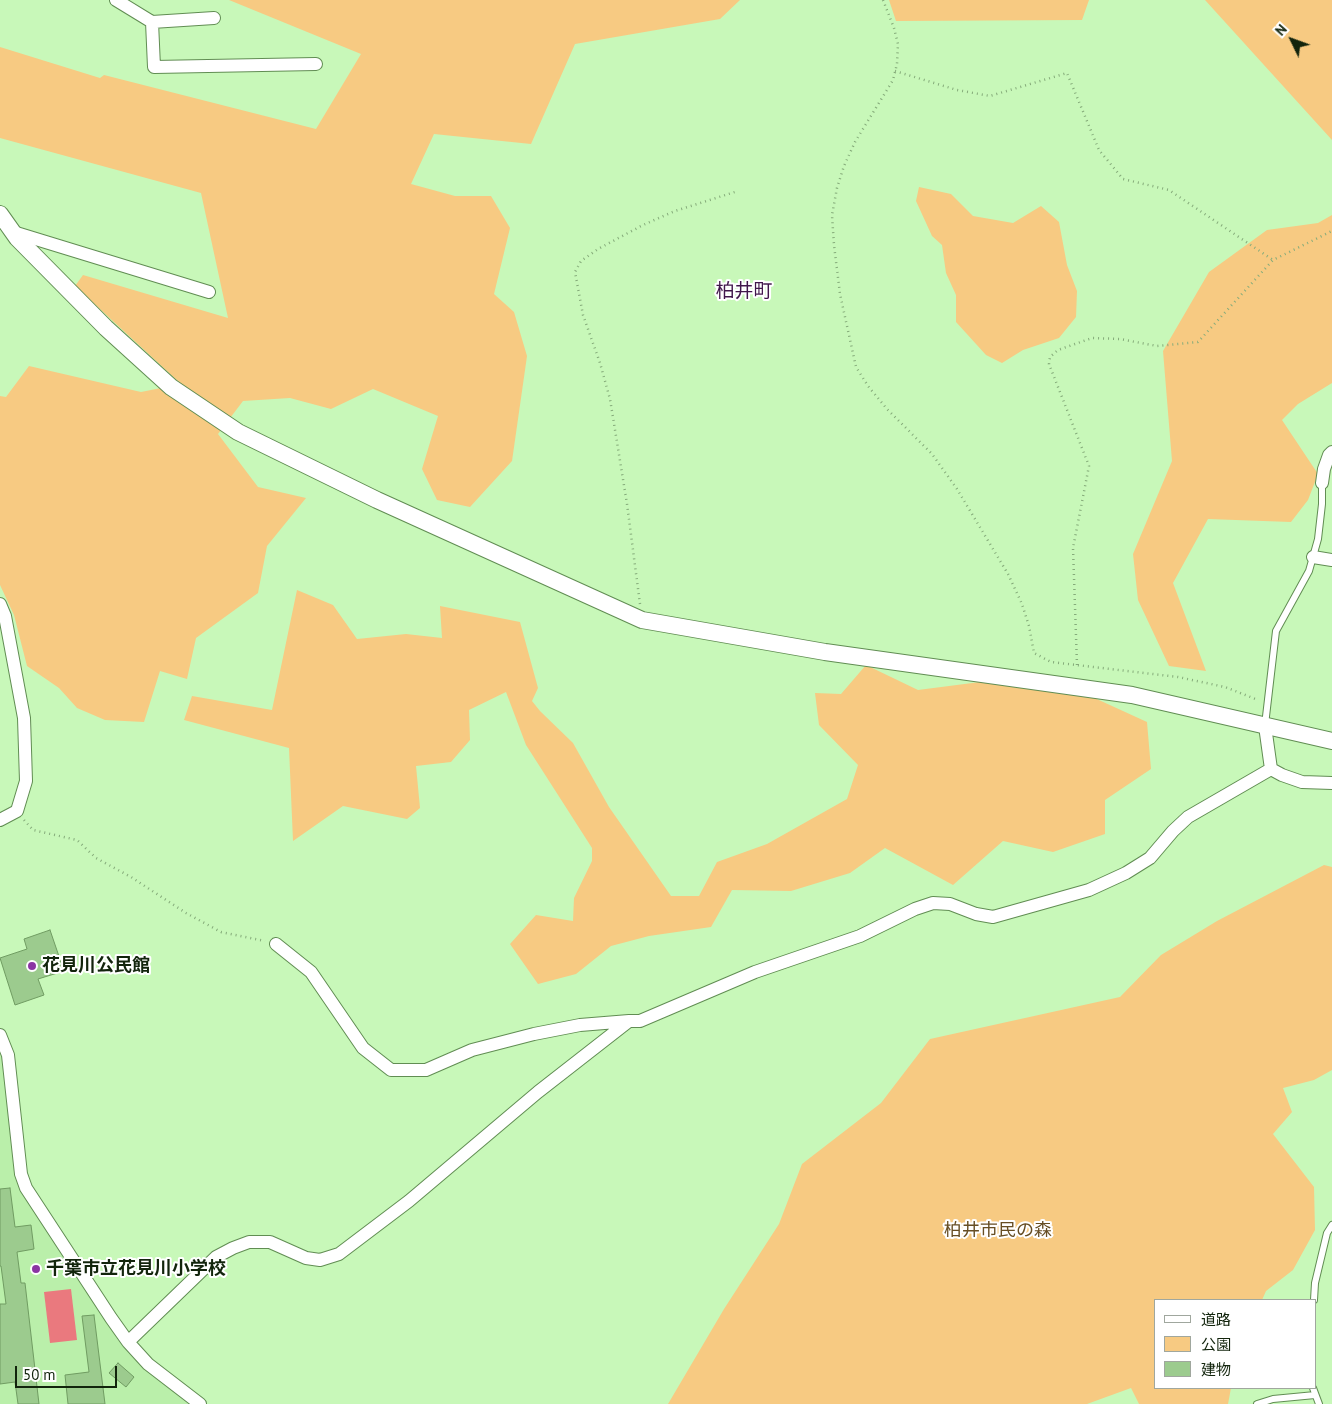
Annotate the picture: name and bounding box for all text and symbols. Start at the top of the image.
north arrow [1267,15,1317,65]
text: N [1271,21,1291,39]
district label: 柏井町 [716,281,772,303]
place label: 花見川公民館 [42,955,150,977]
marker: 花見川公民館 [26,960,38,972]
park label: 柏井市民の森 [944,1220,1052,1242]
place label: 千葉市立花見川小学校 [46,1258,226,1280]
marker: 千葉市立花見川小学校 [30,1263,42,1275]
legend [1154,1299,1317,1389]
text: 道路 [1201,1310,1231,1329]
text: 公園 [1201,1335,1231,1354]
scale bar [18,1356,120,1388]
text: 建物 [1201,1360,1231,1379]
text: 50 m [23,1365,56,1384]

